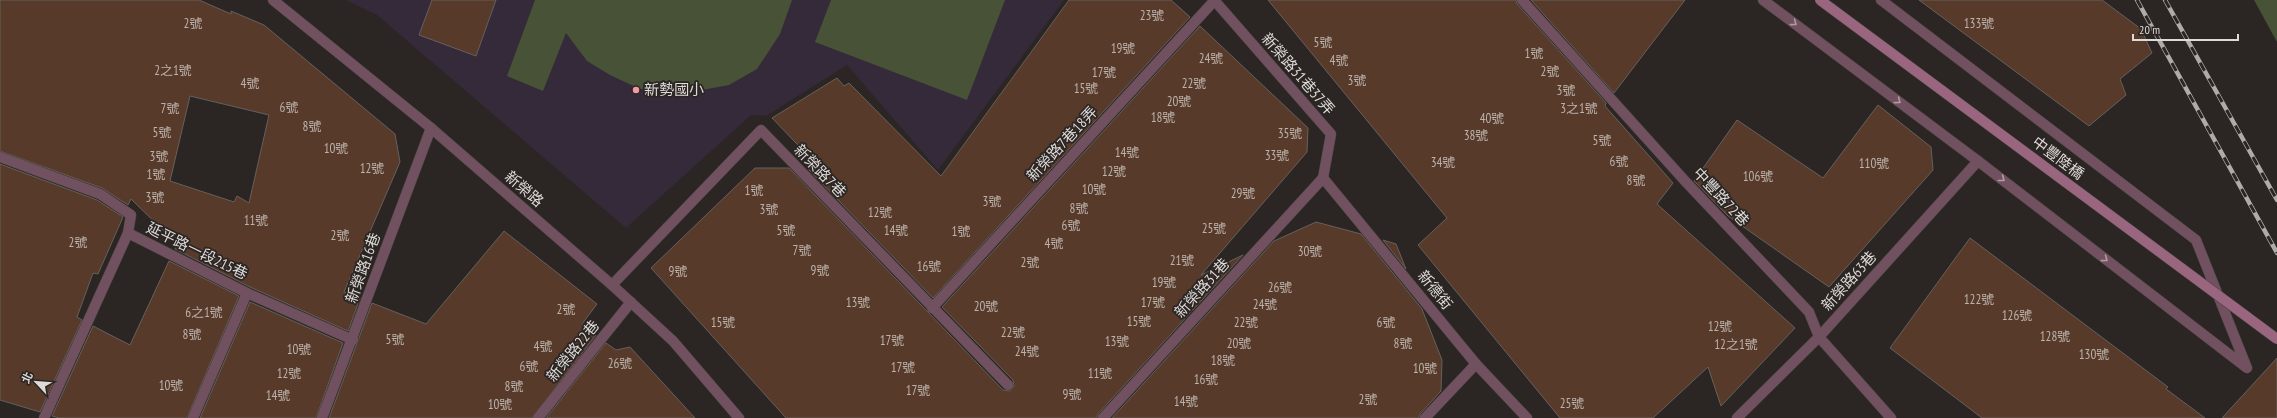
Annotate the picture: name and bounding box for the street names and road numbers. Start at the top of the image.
street label: 新榮路31巷37弄 [1258,29,1339,118]
street label: 新榮路7巷18弄 [1022,102,1101,185]
street label: 中豐陸橋 [2029,132,2088,183]
street label: 新榮路7巷 [790,140,850,201]
street label: 中豐路72巷 [1689,163,1753,230]
street label: 新榮路 [501,167,548,211]
street label: 延平路一段215巷 [144,218,251,283]
street label: 新榮路16巷 [341,230,384,306]
street label: 新榮路63巷 [1817,247,1880,314]
street label: 新榮路31巷 [1170,254,1233,321]
street label: 新德街 [1414,266,1457,313]
street label: 新榮路22巷 [542,316,603,385]

